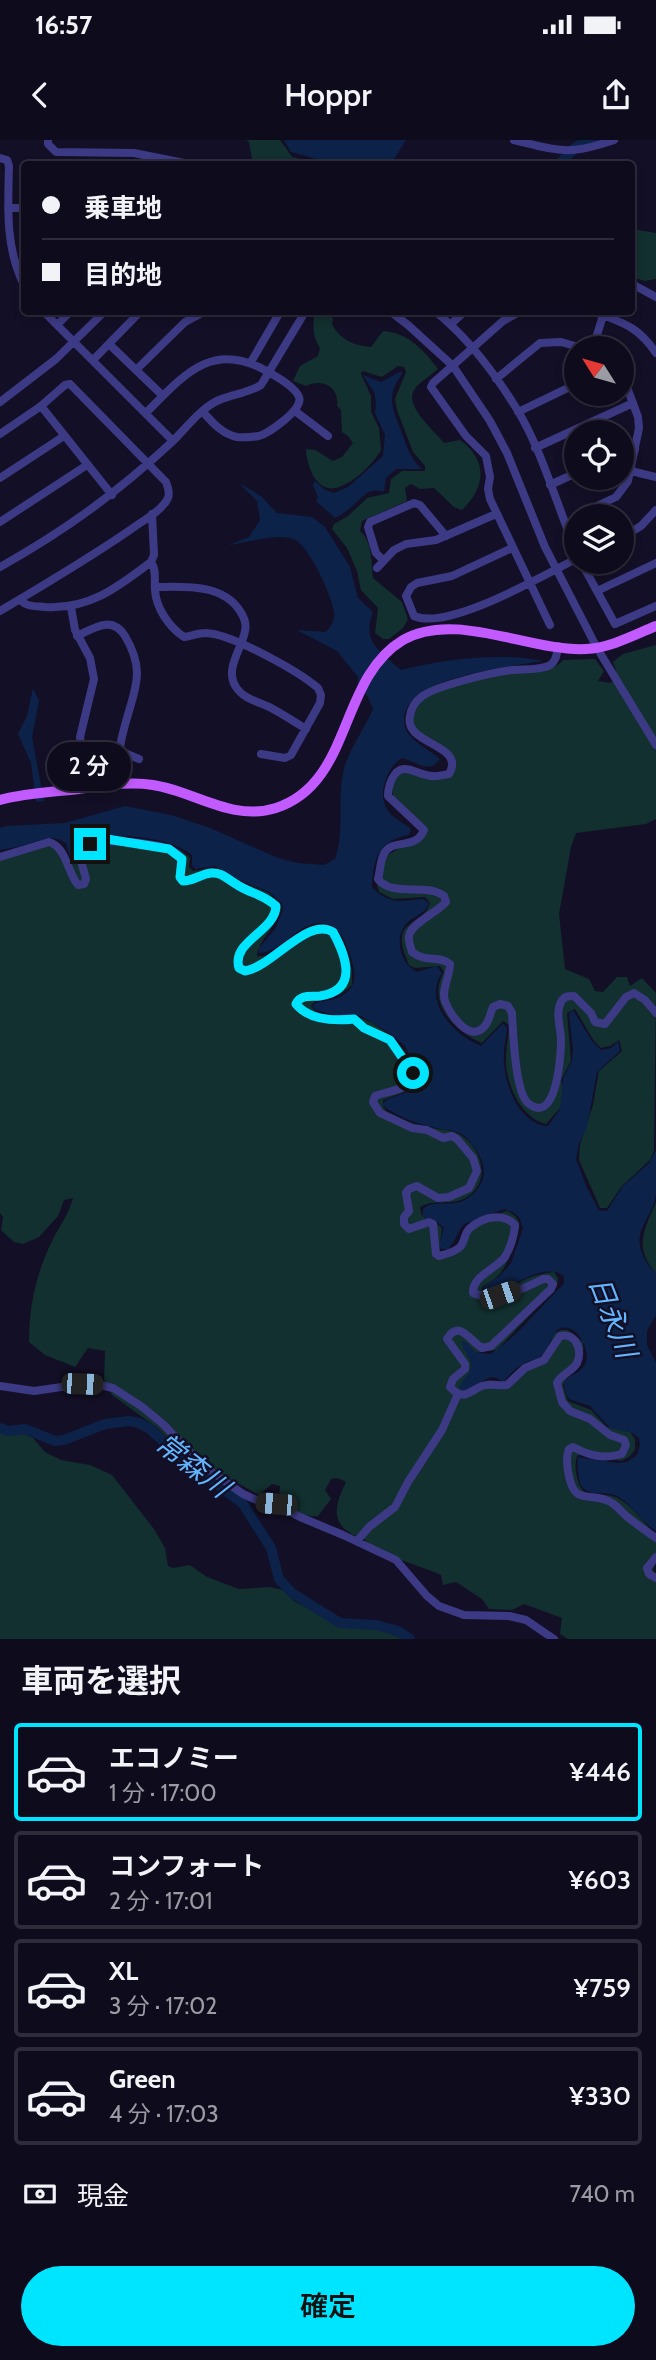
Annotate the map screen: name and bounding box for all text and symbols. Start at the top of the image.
text: 16:57 [35,9,92,41]
text: Hoppr [284,75,372,114]
icon: back [21,76,59,114]
icon: share [597,76,635,114]
text: 乗車地 [84,192,162,224]
text: 目的地 [84,259,162,291]
north arrow [564,336,634,406]
map controls [564,336,634,574]
button: locate [564,420,634,490]
button: layers [564,504,634,574]
callout: 2 分 [48,742,132,792]
text: 2 分 [69,752,109,780]
route end [74,828,106,860]
route start [397,1057,429,1089]
water label: 日永川 [582,1272,645,1365]
car [477,1278,524,1312]
car [61,1373,104,1395]
water label: 常森川 [149,1426,239,1506]
car [255,1492,298,1516]
text: 車両を選択 [21,1661,181,1700]
icon: car [25,1741,88,1804]
text: エコノミー [109,1742,239,1774]
text: ¥446 [569,1756,631,1788]
text: 1 分 · 17:00 [109,1779,216,1807]
icon: car [25,1849,88,1912]
text: コンフォート [109,1850,264,1882]
text: ¥603 [569,1864,631,1896]
text: 2 分 · 17:01 [109,1887,212,1915]
text: XL [109,1955,138,1987]
icon: car [25,1957,88,2020]
text: ¥759 [574,1972,631,2004]
text: 3 分 · 17:02 [109,1992,217,2020]
text: Green [109,2063,176,2095]
icon: car [25,2065,88,2128]
text: ¥330 [569,2080,631,2112]
text: 4 分 · 17:03 [109,2100,219,2128]
icon: cash [21,2175,59,2213]
text: 現金 [77,2180,129,2212]
text: 740 m [570,2180,635,2208]
button: 確定 [21,2266,635,2346]

